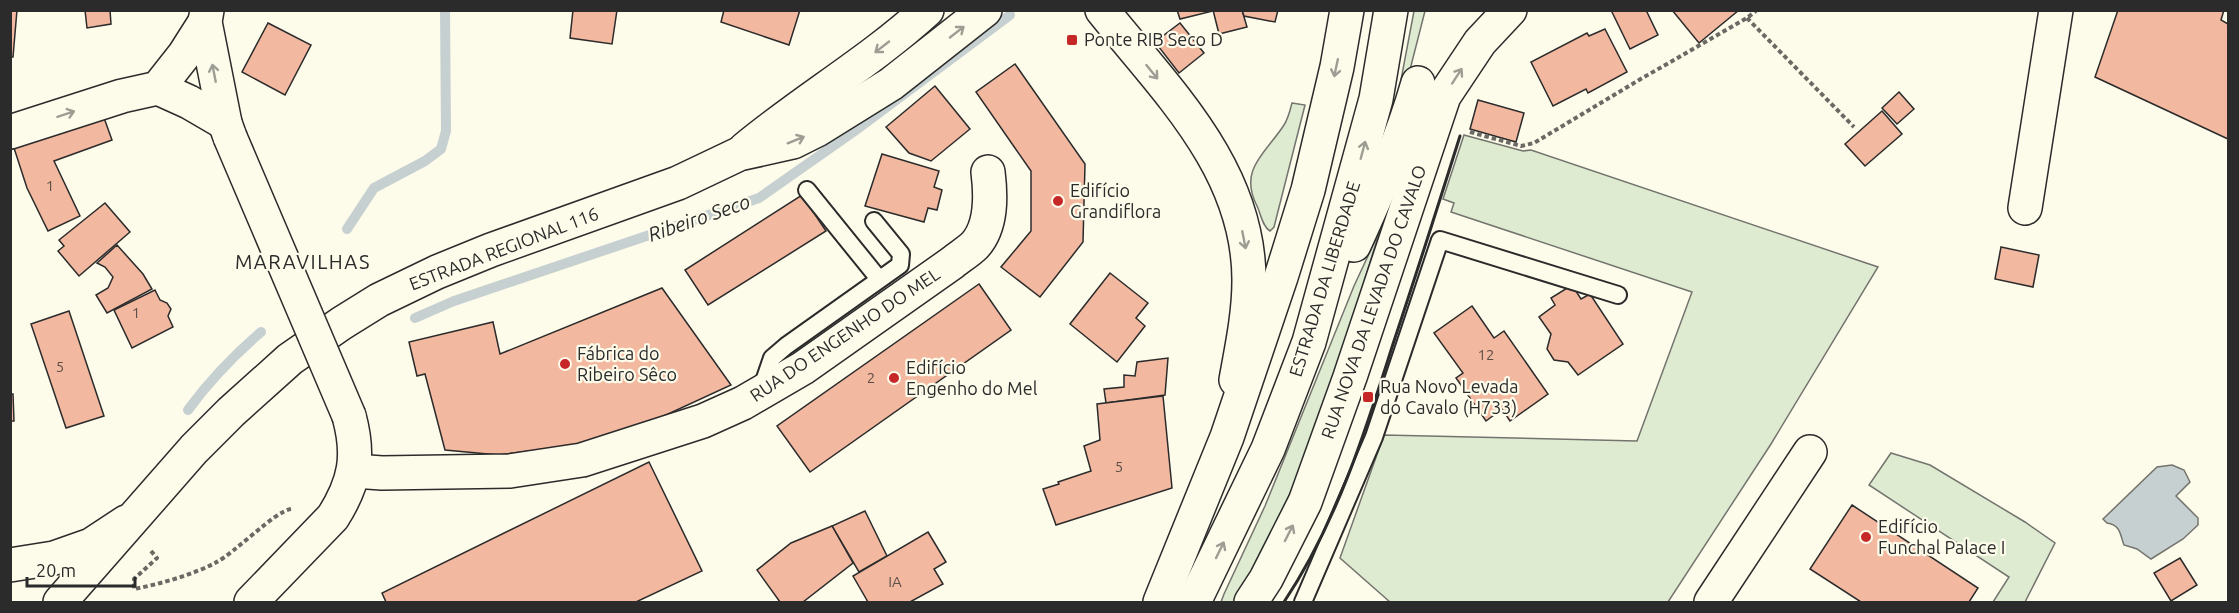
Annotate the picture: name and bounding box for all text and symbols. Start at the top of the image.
one-way arrow [949,25,965,38]
place label: Ponte RIB Seco D [1084,29,1223,49]
marker: Ponte RIB Seco D [1065,33,1079,47]
one-way arrow [874,41,890,54]
one-way arrow [1330,58,1341,77]
one-way arrow [208,63,219,83]
one-way arrow [1145,64,1158,80]
one-way arrow [1451,68,1463,85]
one-way arrow [56,108,75,119]
one-way arrow [786,134,804,145]
one-way arrow [1357,141,1369,160]
street label: RUA NOVA DA LEVADA DO CAVALO [1317,162,1429,441]
house number: 1 [46,177,54,194]
street label: ESTRADA DA LIBERDADE [1285,179,1363,379]
place label: Edifício Grandiflora [1070,180,1161,221]
water label: Ribeiro Seco [645,189,753,246]
marker: Edifício Grandiflora [1051,194,1065,208]
street label: ESTRADA REGIONAL 116 [406,203,601,293]
one-way arrow [1239,230,1250,250]
district label: MARAVILHAS [235,250,371,273]
street label: RUA DO ENGENHO DO MEL [746,263,943,405]
house number: 1 [132,304,140,321]
place label: Fábrica do Ribeiro Sêco [577,343,677,384]
house number: 12 [1478,346,1494,363]
marker: Fábrica do Ribeiro Sêco [558,357,572,371]
place label: Edifício Engenho do Mel [906,357,1038,398]
house number: 5 [56,358,64,375]
house number: 2 [867,369,875,386]
marker: Edifício Engenho do Mel [887,371,901,385]
place label: Rua Novo Levada do Cavalo (H733) [1380,376,1519,418]
marker: Rua Novo Levada do Cavalo (H733) [1361,390,1375,404]
house number: 5 [1115,458,1123,475]
place label: Edifício Funchal Palace I [1878,516,2005,557]
one-way arrow [1284,524,1296,542]
marker: Edifício Funchal Palace I [1859,530,1873,544]
one-way arrow [1214,541,1226,559]
scale bar [27,550,135,588]
text: 20 m [36,560,76,580]
house number: IA [888,573,902,590]

